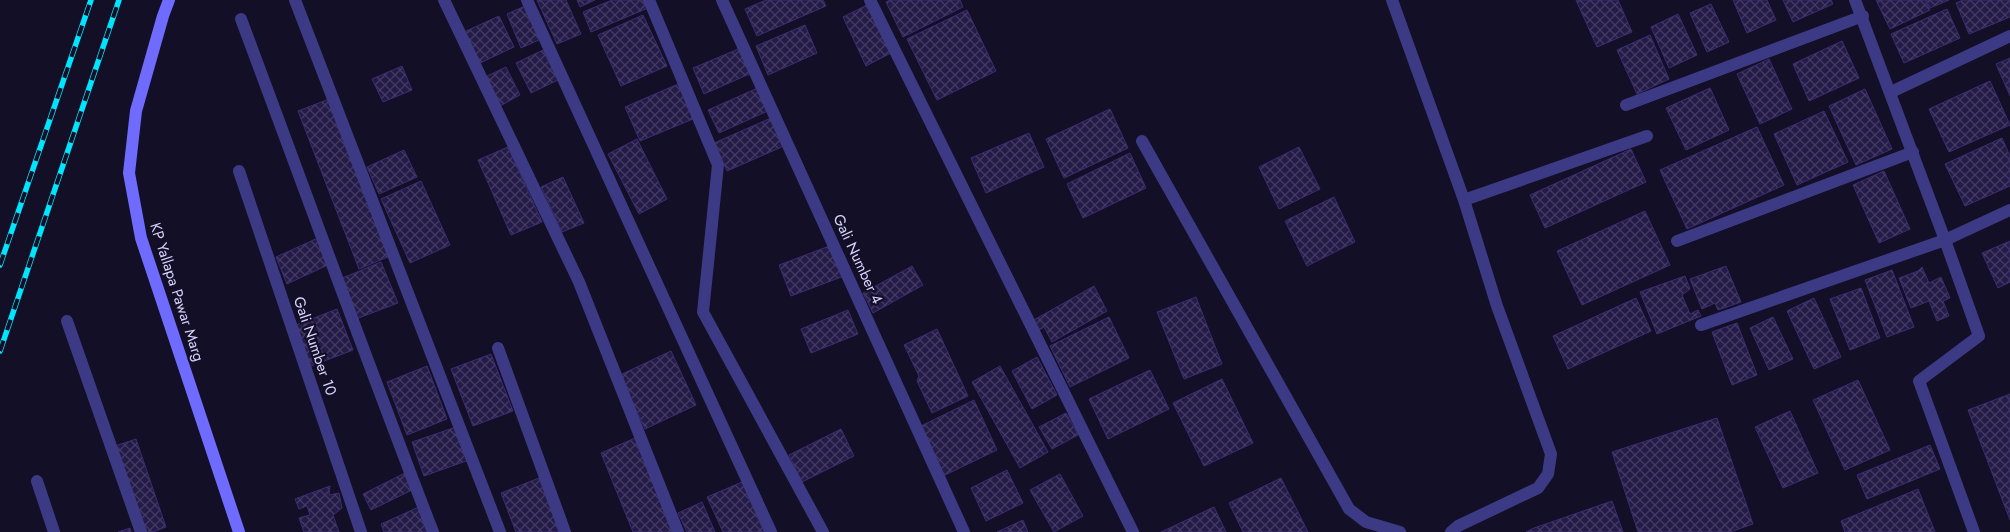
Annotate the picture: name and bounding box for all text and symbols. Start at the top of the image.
street label: Gali Number 4 [828,211,888,308]
street label: KP Yallapa Pawar Marg [144,220,210,364]
street label: Gali Number 10 [288,293,342,399]

